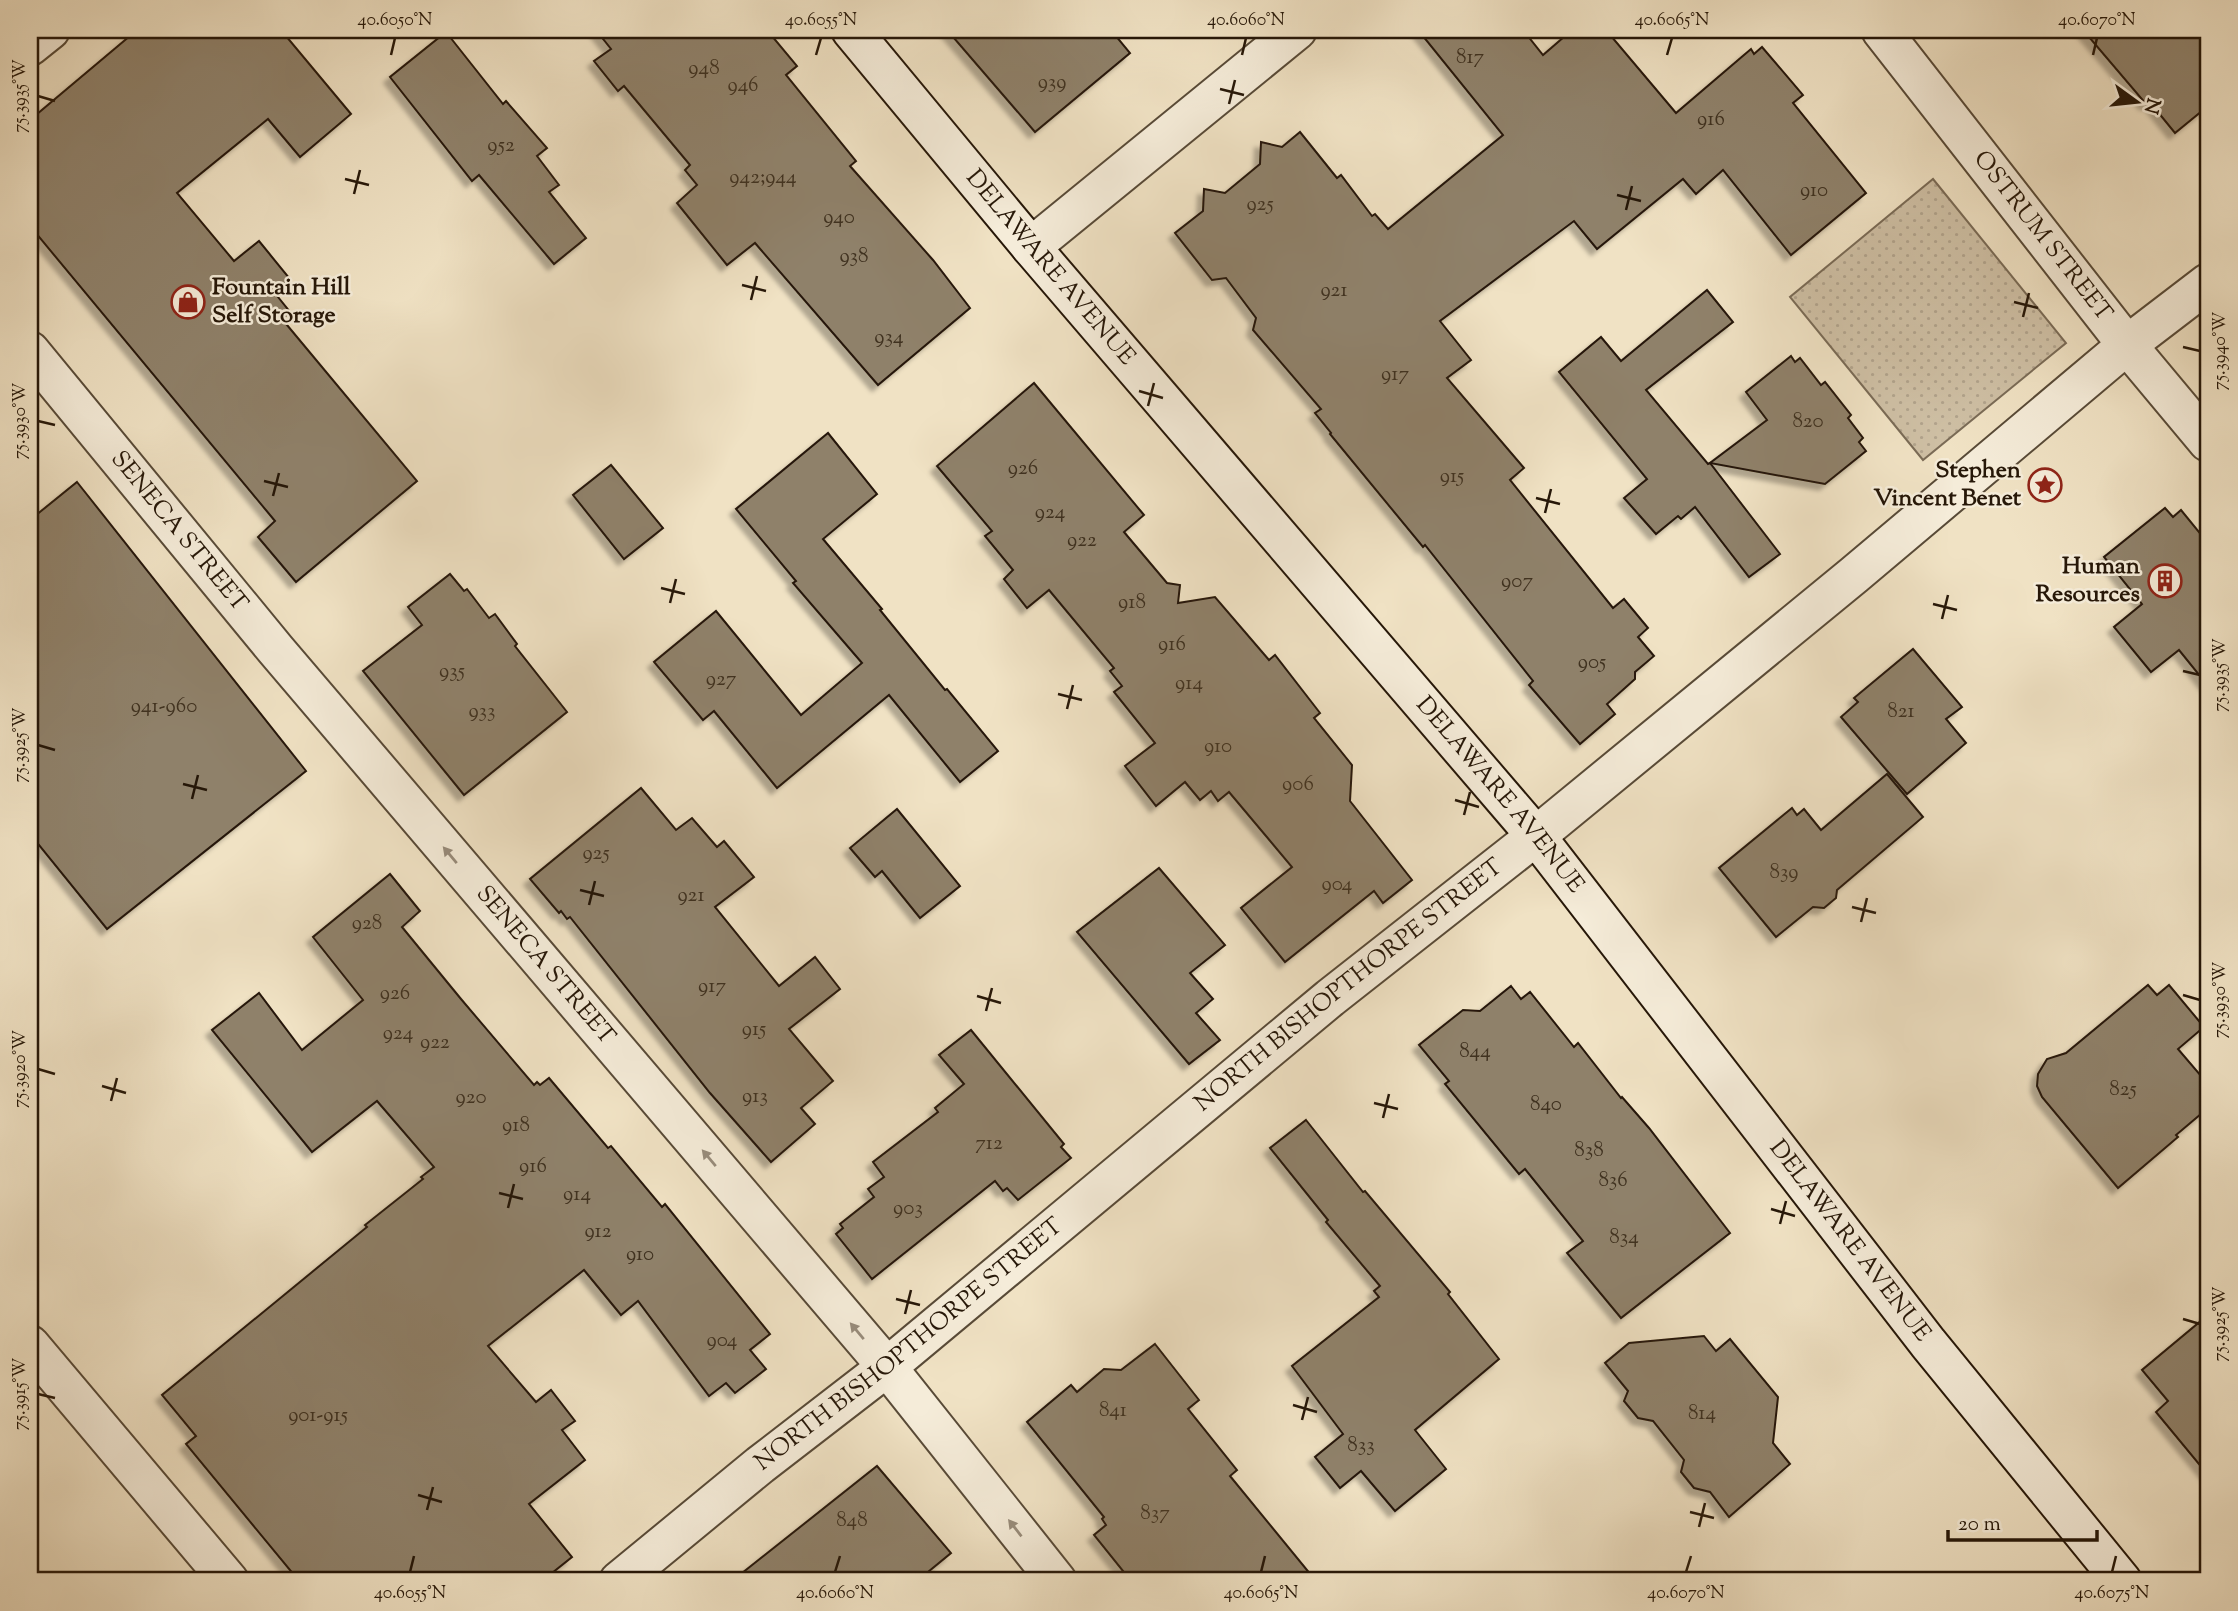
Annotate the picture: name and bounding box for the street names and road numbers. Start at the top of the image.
street label: OSTRUM STREET [1965,144,2120,329]
street label: DELAWARE AVENUE [957,163,1143,374]
street label: SENECA STREET [102,444,255,620]
street label: DELAWARE AVENUE [1407,690,1592,901]
street label: NORTH BISHOPTHORPE STREET [1188,851,1510,1121]
street label: SENECA STREET [467,879,623,1053]
street label: DELAWARE AVENUE [1760,1133,1939,1350]
street label: NORTH BISHOPTHORPE STREET [748,1210,1071,1480]

